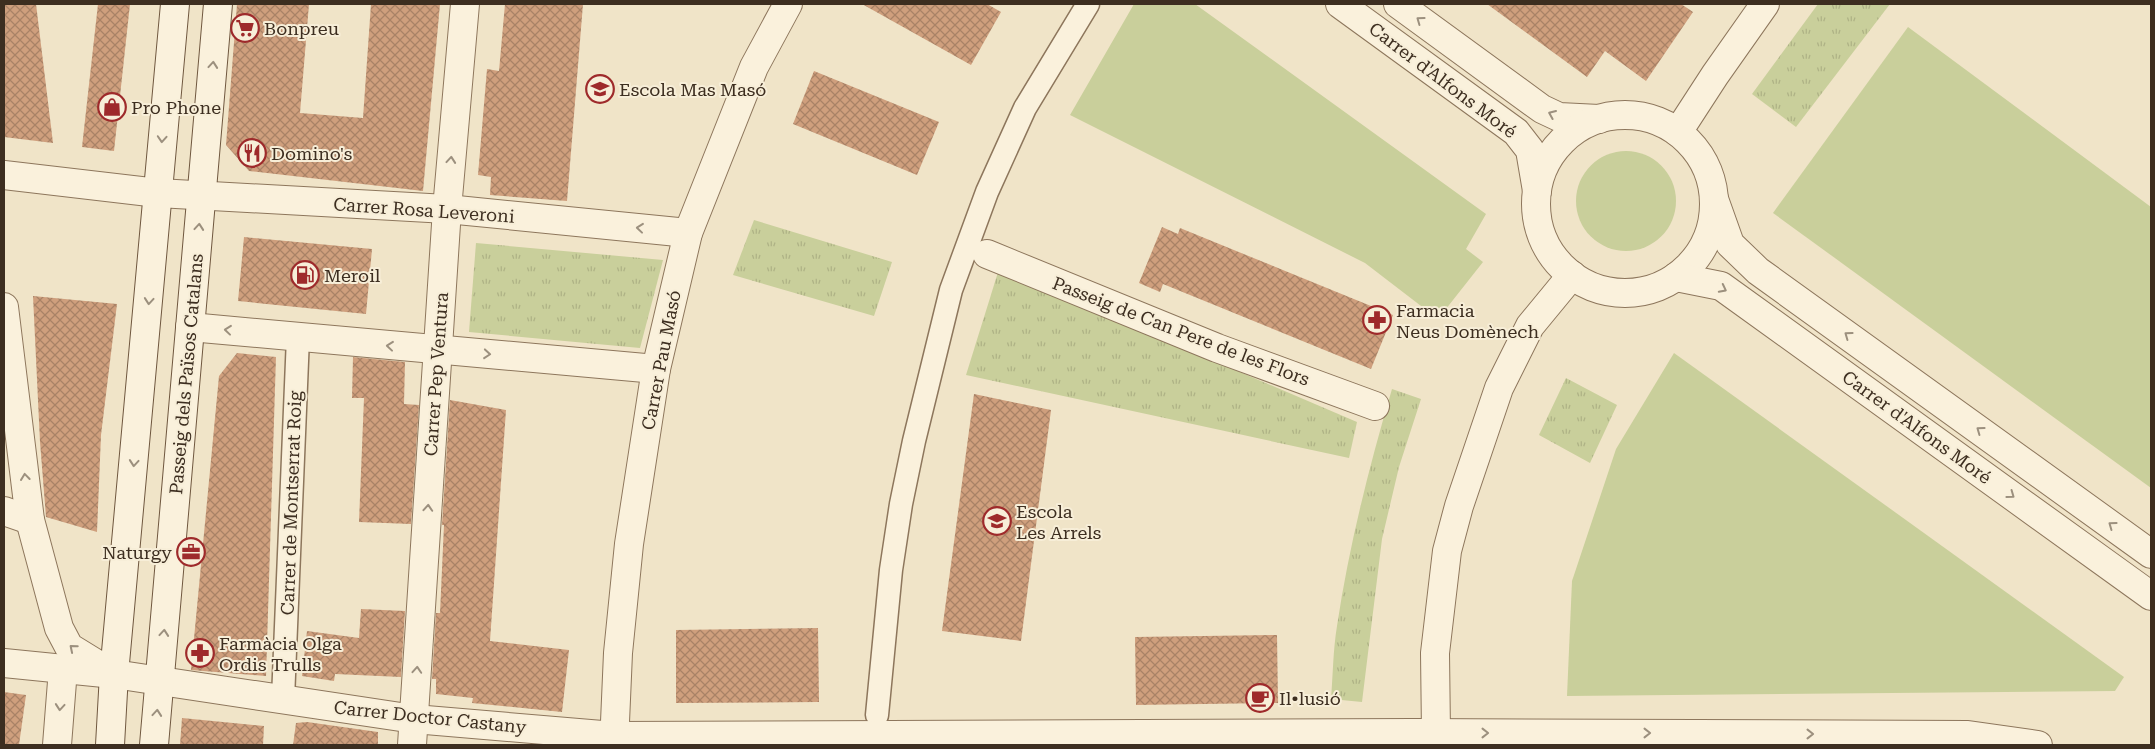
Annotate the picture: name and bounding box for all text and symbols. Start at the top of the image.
supermarket icon: Bonpreu [230,13,260,43]
one-way arrow [1416,17,1426,26]
place label: Bonpreu [264,18,339,39]
street label: Carrer d'Alfons Moré [1365,18,1521,142]
one-way arrow [207,61,218,69]
school or university icon: Escola Mas Masó [585,74,615,104]
place label: Escola Mas Masó [619,79,766,100]
shop icon: Pro Phone [97,92,127,122]
place label: Pro Phone [131,97,221,118]
one-way arrow [1548,109,1557,120]
one-way arrow [157,136,168,144]
restaurant icon: Domino's [237,138,267,168]
place label: Domino's [271,143,352,164]
one-way arrow [445,156,456,164]
street label: Carrer Rosa Leveroni [333,193,516,227]
one-way arrow [193,223,204,231]
one-way arrow [635,223,643,234]
street label: Passeig dels Països Catalans [165,253,207,495]
fuel station icon: Meroil [290,260,320,290]
place label: Meroil [324,265,381,286]
street label: Passeig de Can Pere de les Flors [1050,272,1312,390]
one-way arrow [1717,282,1726,292]
street label: Carrer Pau Masó [637,288,685,432]
street label: Carrer Pep Ventura [420,291,452,457]
one-way arrow [144,298,155,306]
place label: Farmacia Neus Domènech [1396,300,1539,342]
pharmacy icon: Farmacia Neus Domènech [1362,305,1392,335]
one-way arrow [224,325,232,336]
one-way arrow [1844,332,1854,341]
one-way arrow [385,341,393,352]
one-way arrow [483,348,491,359]
street label: Carrer d'Alfons Moré [1838,366,1996,488]
street label: Carrer de Montserrat Roig [277,390,305,616]
one-way arrow [1976,427,1986,436]
one-way arrow [129,459,140,467]
one-way arrow [20,473,31,481]
one-way arrow [2005,489,2015,498]
place label: Escola Les Arrels [1016,501,1101,543]
one-way arrow [422,503,433,511]
school or university icon: Escola Les Arrels [982,506,1012,536]
one-way arrow [2108,522,2118,531]
office icon: Naturgy [176,537,206,567]
place label: Naturgy [102,542,172,563]
one-way arrow [158,629,169,637]
place label: Farmàcia Olga Ordis Trulls [219,633,342,675]
pharmacy icon: Farmàcia Olga Ordis Trulls [185,638,215,668]
one-way arrow [70,644,79,653]
one-way arrow [411,666,422,674]
cafe icon: Il•lusió [1245,683,1275,713]
place label: Il•lusió [1279,688,1341,709]
street label: Carrer Doctor Castany [333,696,528,738]
one-way arrow [55,704,66,712]
one-way arrow [151,709,162,717]
one-way arrow [1482,728,1489,738]
one-way arrow [1644,728,1652,738]
one-way arrow [1806,729,1814,739]

